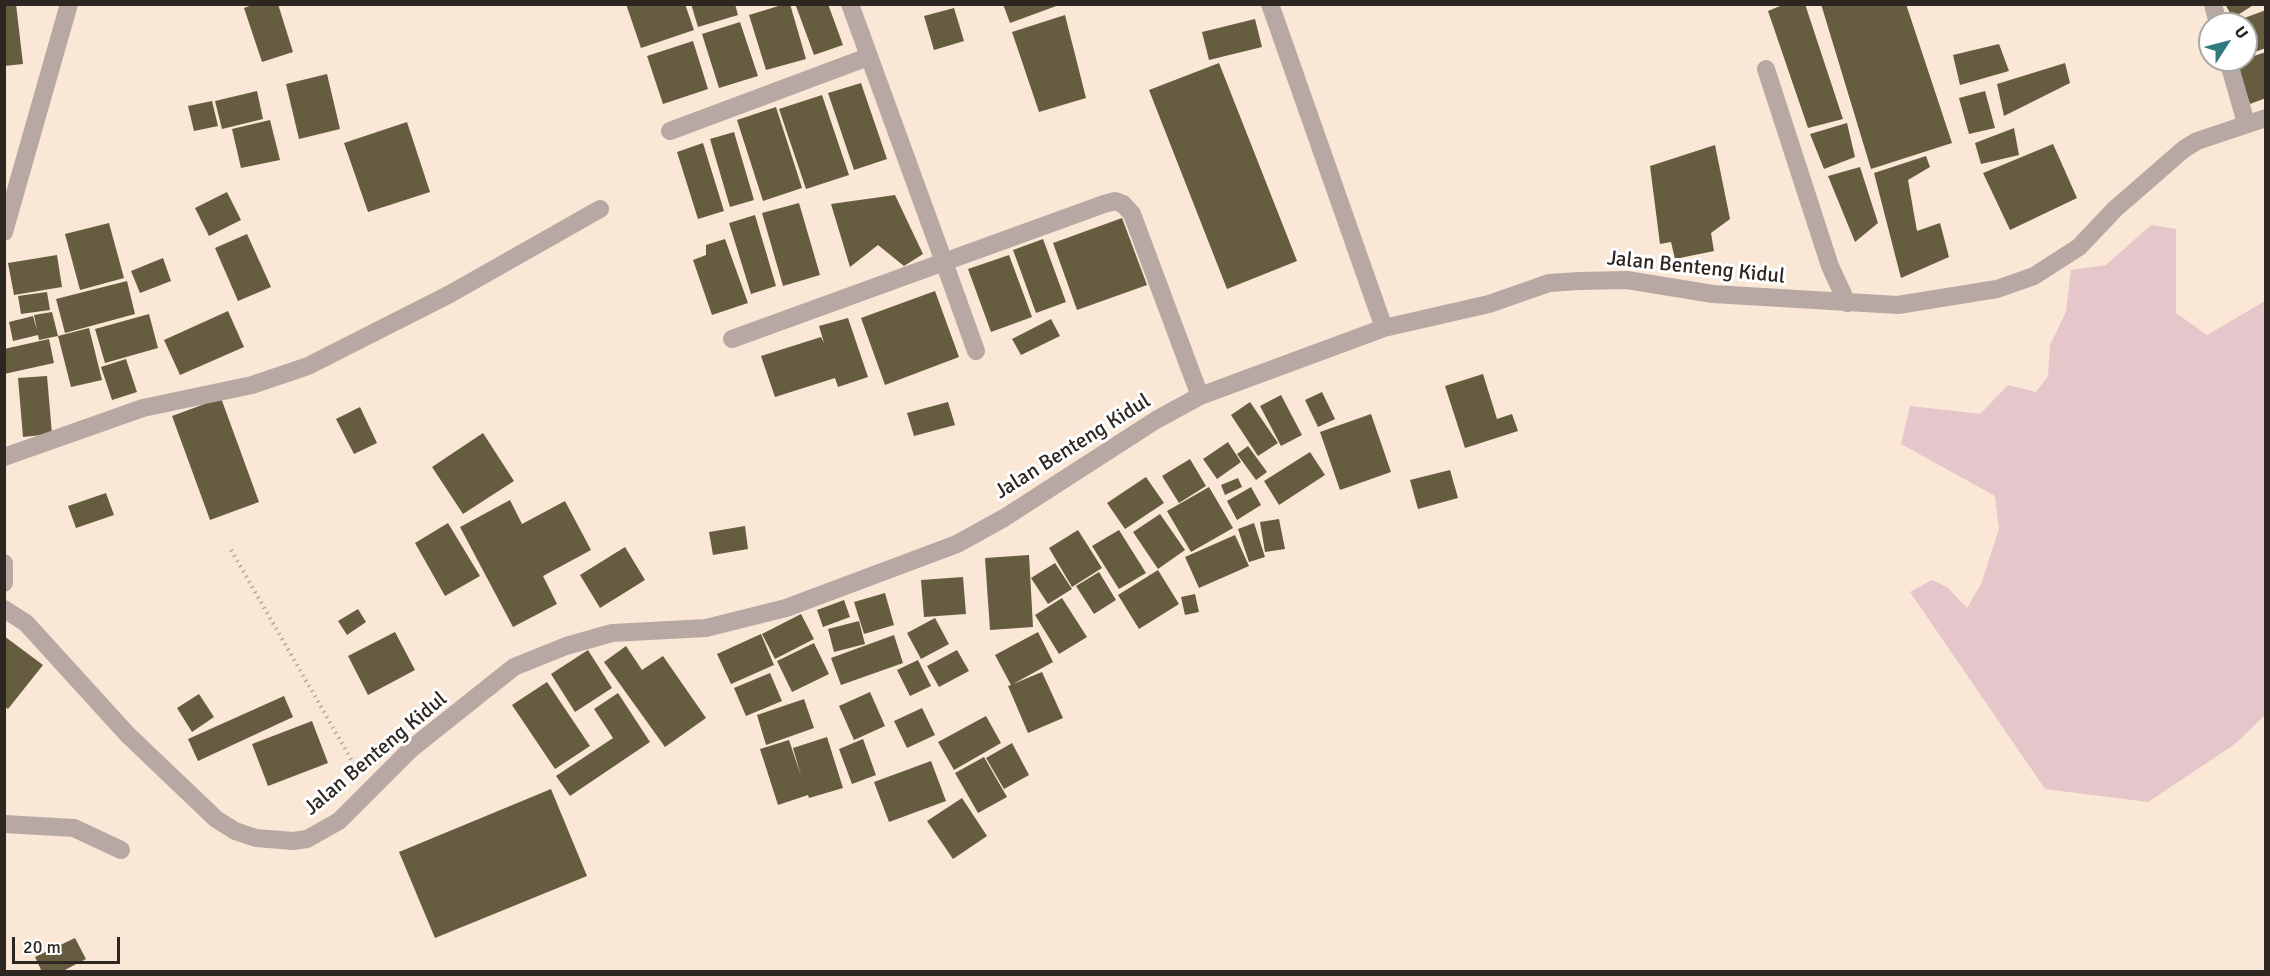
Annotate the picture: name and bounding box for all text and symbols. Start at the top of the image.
north arrow [2198,12,2258,72]
text: U [2230,22,2252,43]
street label: Jalan Benteng Kidul [1606,246,1786,290]
street label: Jalan Benteng Kidul [990,389,1156,505]
street label: Jalan Benteng Kidul [299,687,453,821]
scale bar [15,925,123,963]
text: 20 m [23,936,61,958]

